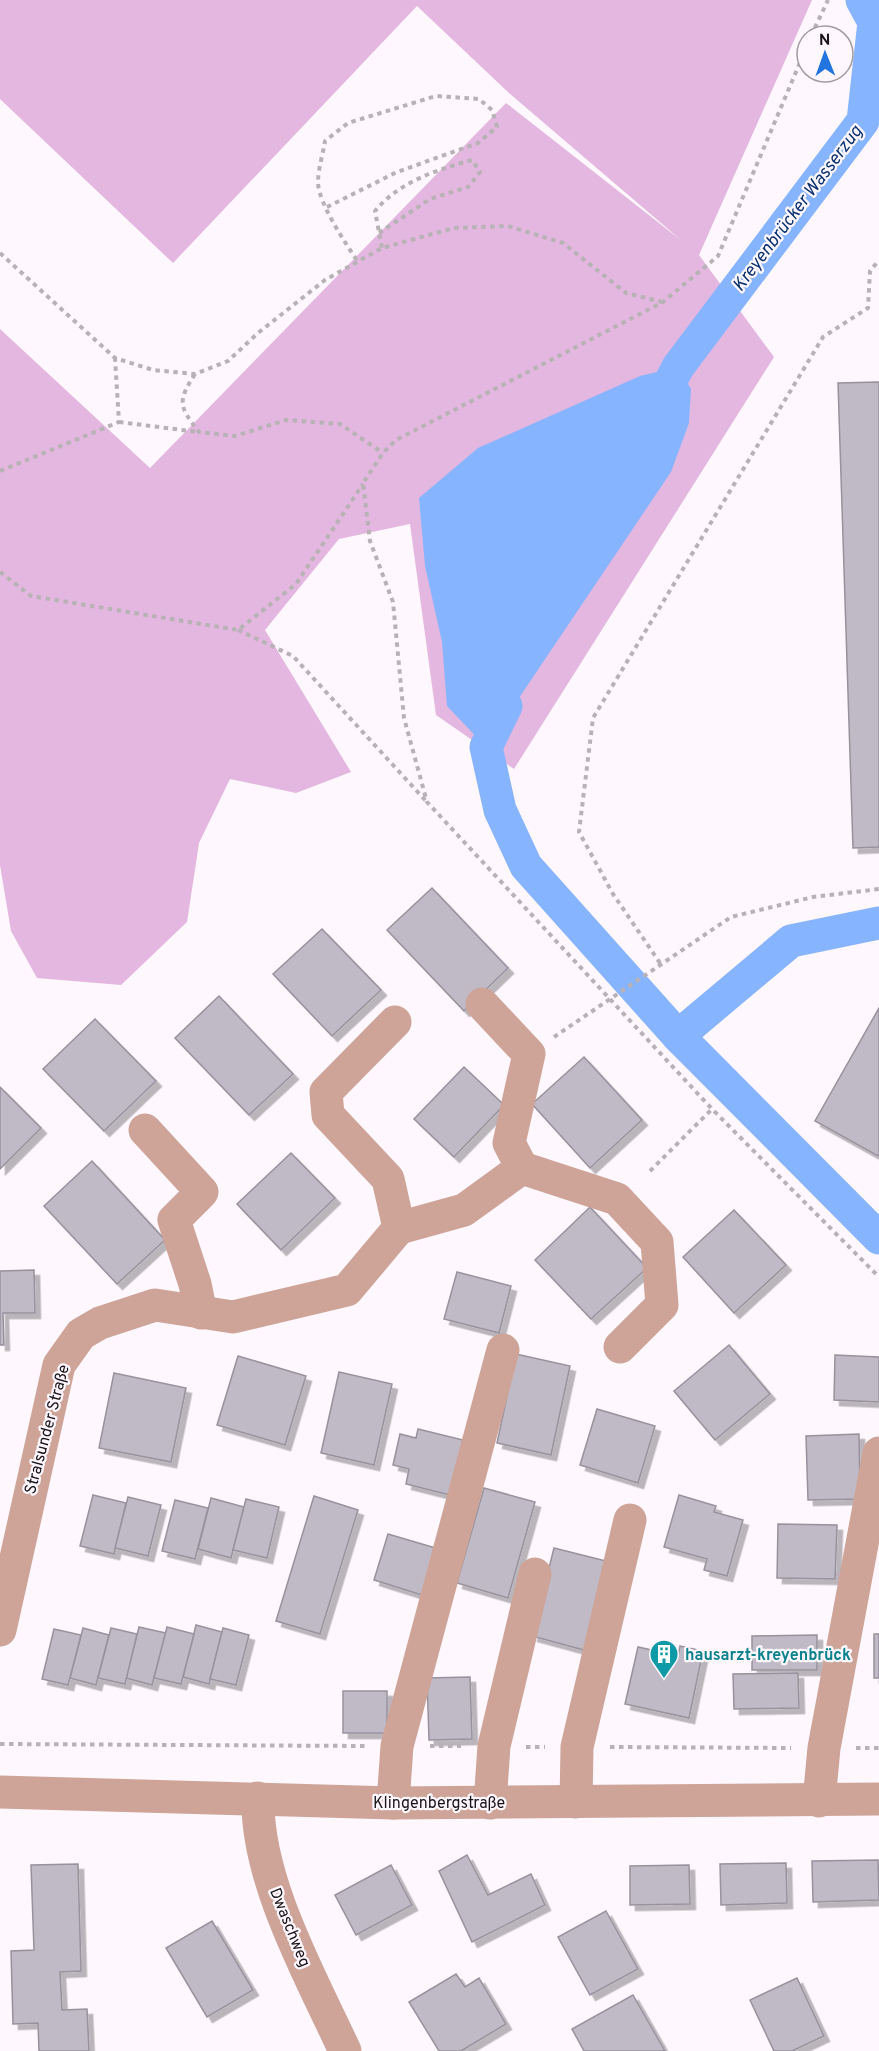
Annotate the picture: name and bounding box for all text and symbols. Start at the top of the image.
north arrow [795,24,855,84]
text: N [819,31,831,51]
water label: Kreyenbrücker Wasserzug [728,121,868,297]
street label: Stralsunder Straße [21,1363,75,1497]
building icon: hausarzt-kreyenbrück [648,1638,680,1680]
place label: hausarzt-kreyenbrück [685,1646,851,1666]
street label: Klingenbergstraße [373,1794,505,1814]
street label: Dwaschweg [264,1885,314,1970]

